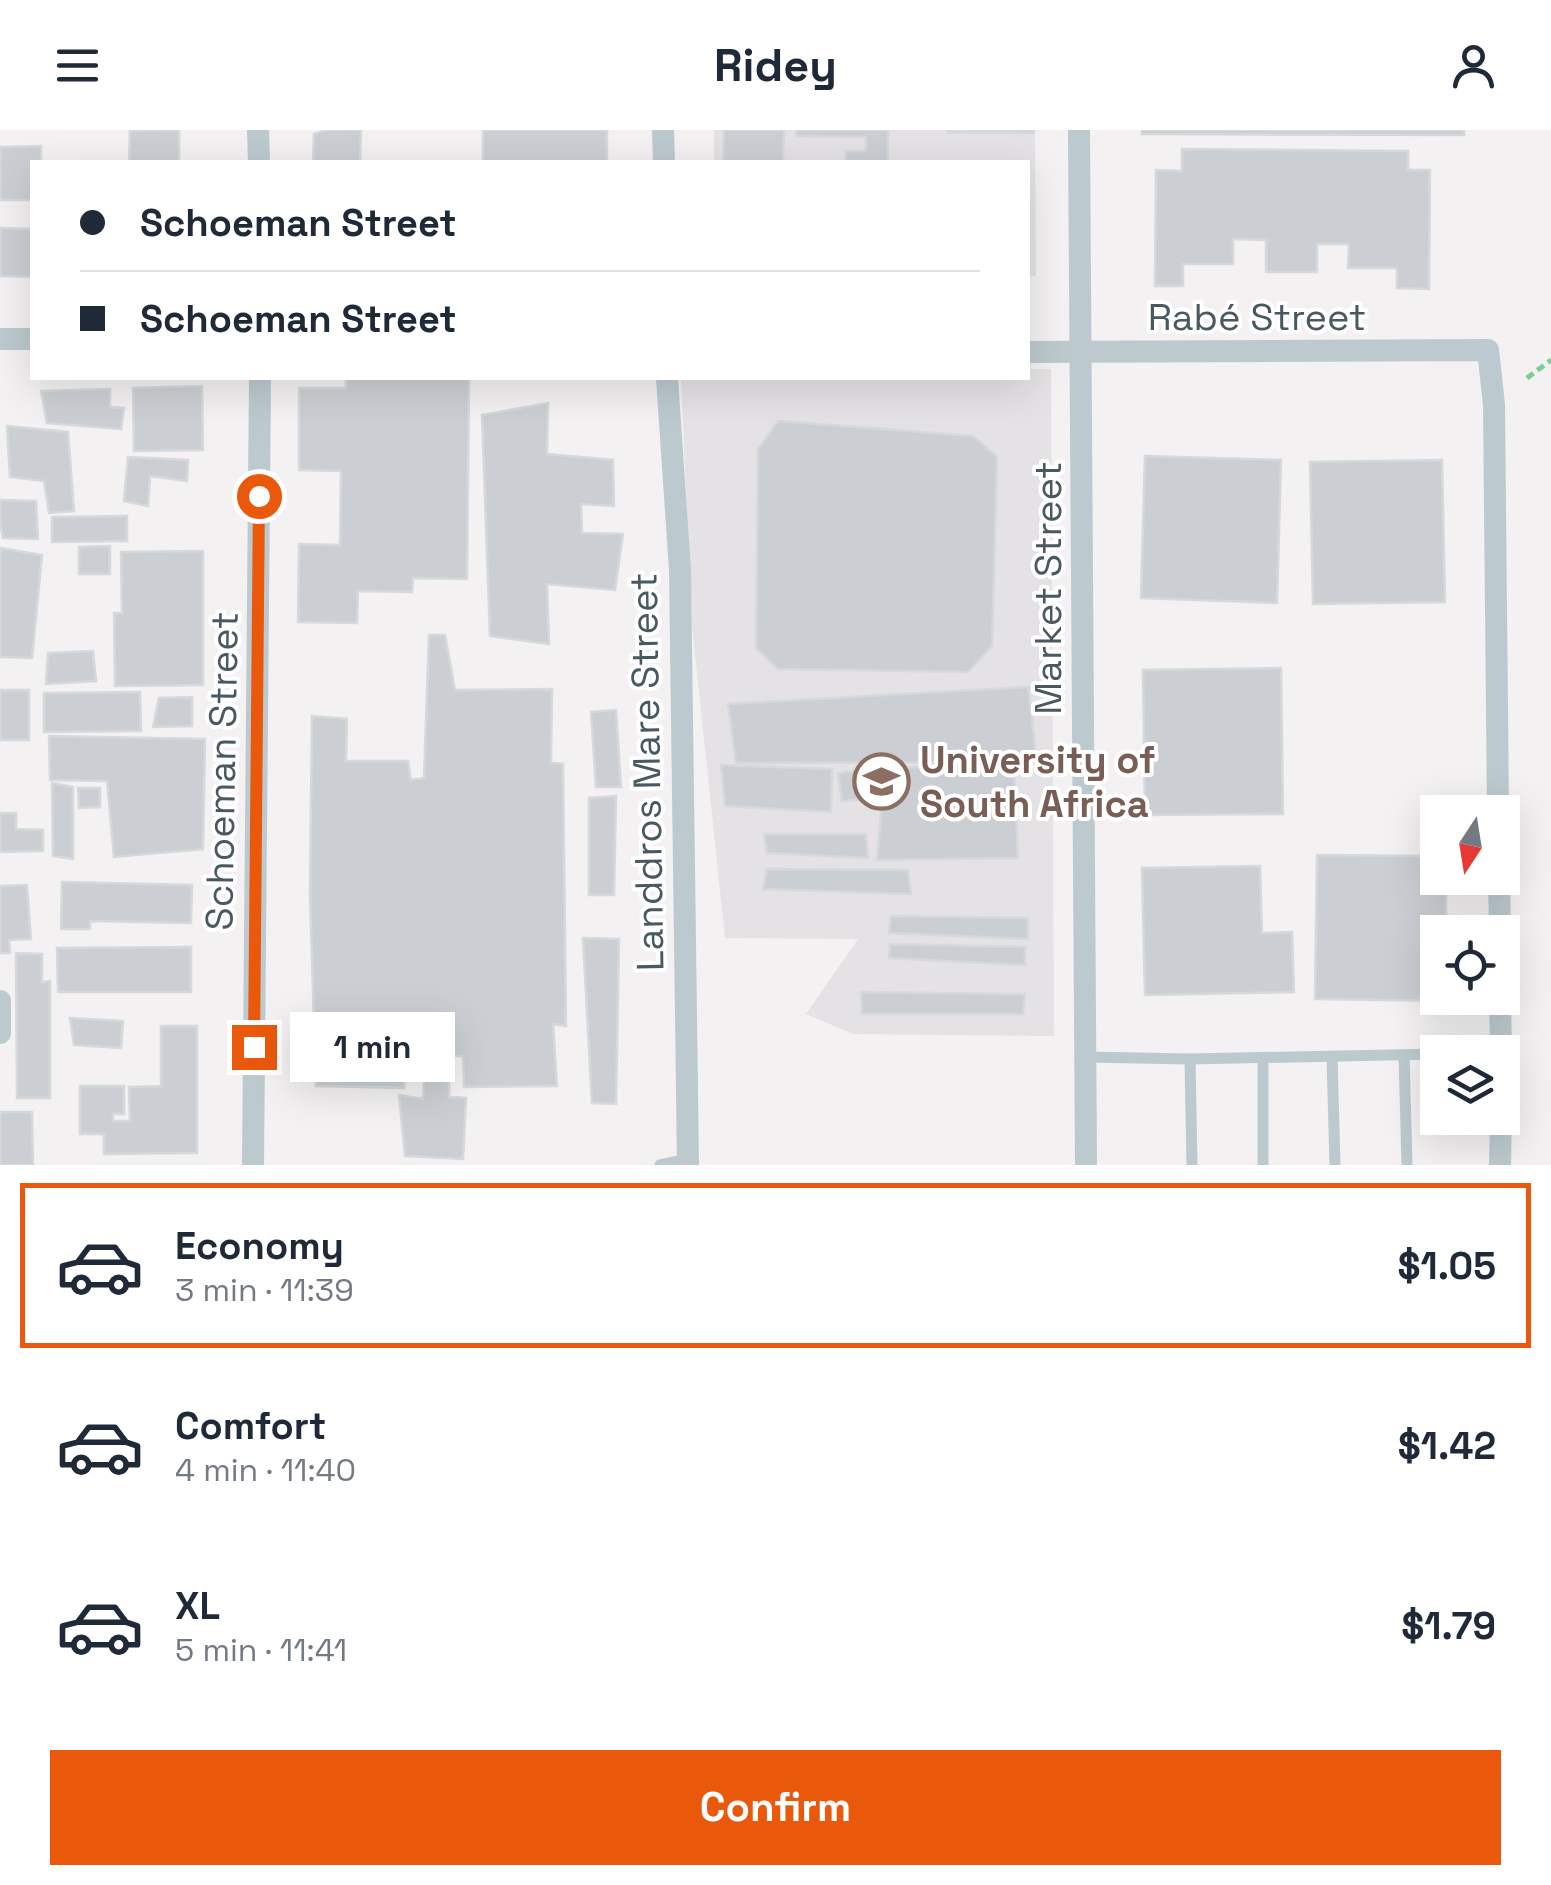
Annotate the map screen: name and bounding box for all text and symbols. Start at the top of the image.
text: Ridey [714,37,837,94]
icon: menu [50,38,105,93]
icon: person [1446,38,1501,93]
text: Schoeman Street [140,199,457,247]
street label: Rabé Street [1148,293,1366,341]
text: Schoeman Street [140,295,457,343]
street label: Market Street [1024,461,1072,715]
route start [237,474,282,519]
street label: Landdros Mare Street [620,572,674,972]
street label: Schoeman Street [195,611,249,931]
place label: University of South Africa [920,736,1156,828]
school or university icon: University of South Africa [851,752,911,812]
north arrow [1420,795,1520,895]
map controls [1420,795,1520,1135]
button: locate [1420,915,1520,1015]
callout: 1 min [289,1012,454,1082]
route end [232,1025,277,1070]
text: 1 min [333,1027,412,1067]
button: layers [1420,1035,1520,1135]
icon: car [55,1221,145,1311]
text: Economy [175,1222,344,1270]
text: $1.05 [1398,1242,1496,1290]
text: 3 min · 11:39 [175,1270,354,1310]
icon: car [55,1401,145,1491]
text: Comfort [175,1402,326,1450]
text: $1.42 [1398,1422,1496,1470]
text: 4 min · 11:40 [175,1450,356,1490]
icon: car [55,1581,145,1671]
text: XL [175,1582,220,1630]
text: $1.79 [1401,1602,1496,1650]
text: 5 min · 11:41 [175,1630,347,1670]
button: Confirm [50,1750,1501,1865]

